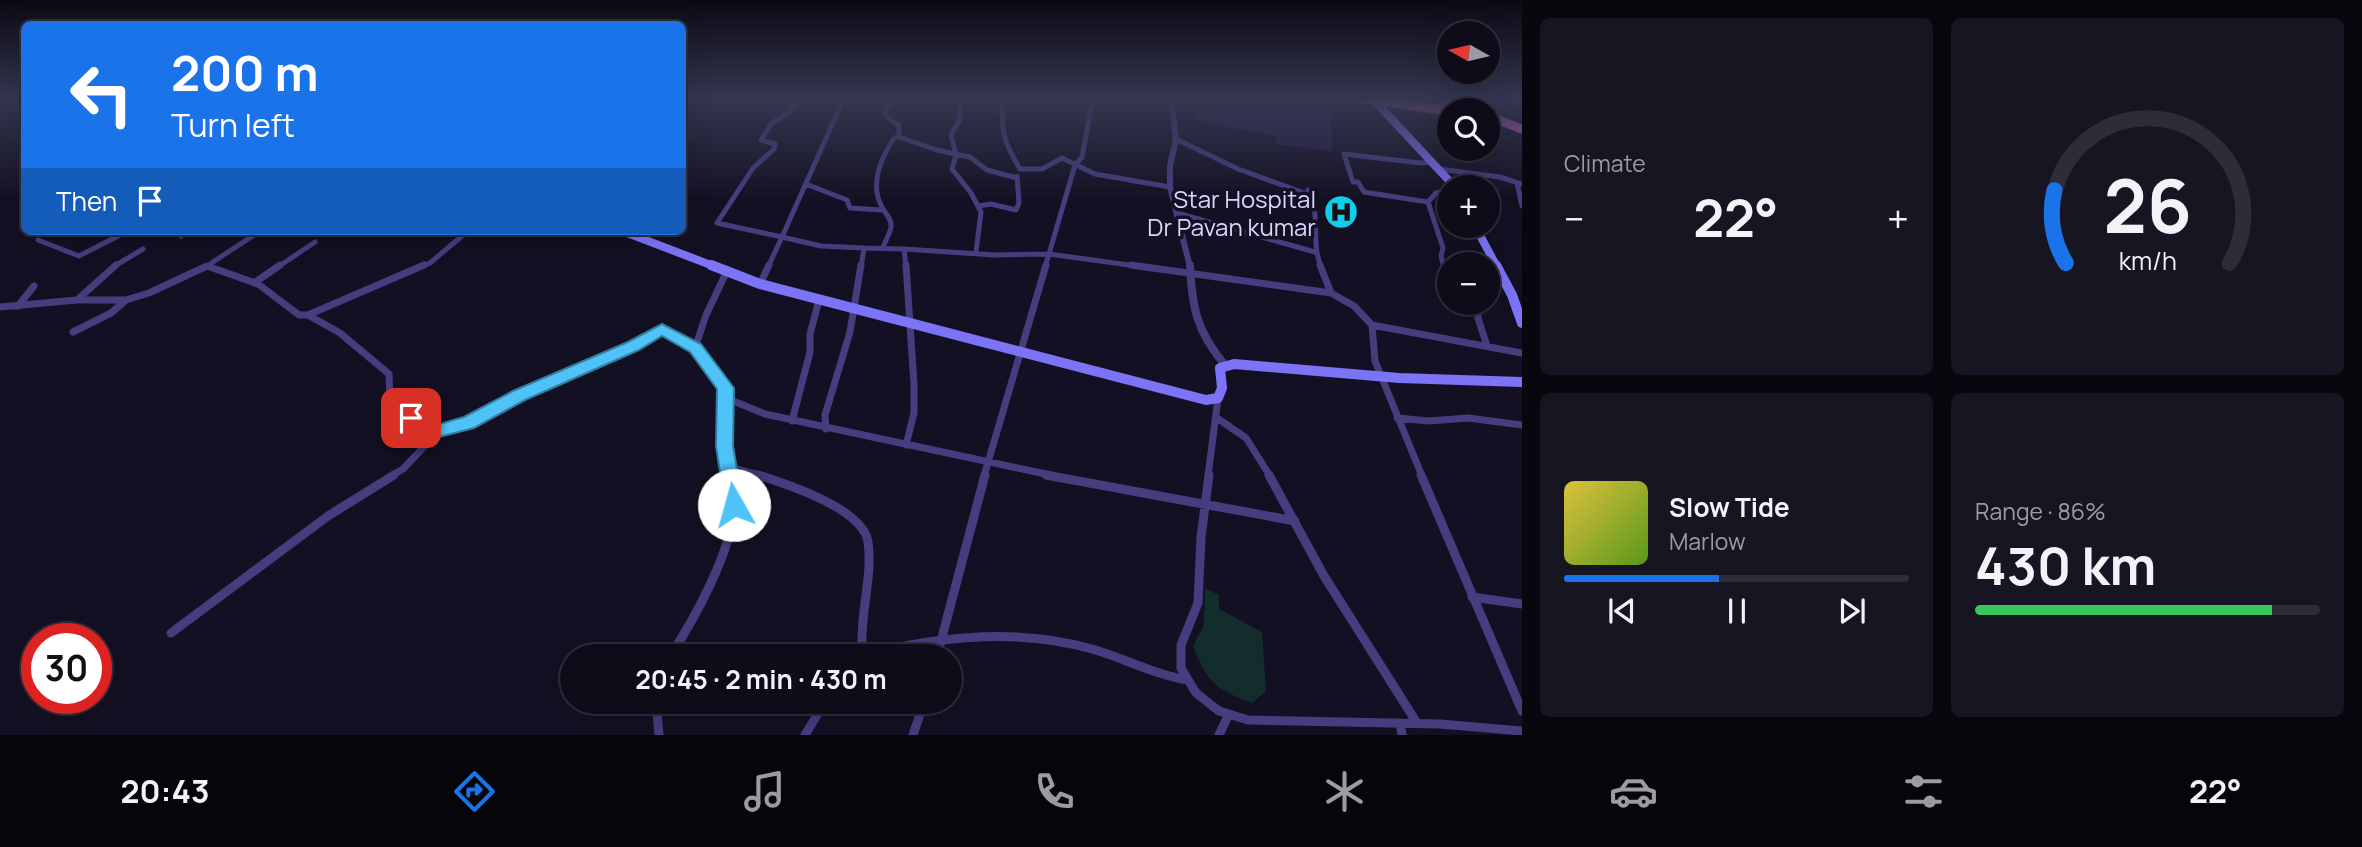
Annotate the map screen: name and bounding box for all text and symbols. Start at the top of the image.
north arrow [1437,21,1500,84]
map controls [1437,21,1500,315]
text: 200 m [171,39,319,106]
icon: left [56,49,147,140]
button: search [1437,98,1500,161]
text: Turn left [171,103,295,147]
text: Climate [1564,147,1646,179]
text: 26 [2103,155,2192,255]
button: + [1437,175,1500,238]
icon: arrive [131,182,169,220]
place label: Star Hospital Dr Pavan kumar [1147,182,1316,243]
text: 22° [1693,182,1778,253]
text: Then [56,183,117,219]
text: − [1564,192,1585,244]
text: + [1887,192,1909,244]
hospital icon: Star Hospital Dr Pavan kumar [1322,193,1360,231]
text: km/h [2118,242,2177,277]
button: − [1437,252,1500,315]
pin [381,388,441,448]
icon: arrive [392,399,430,437]
position arrow [697,468,771,542]
text: Slow Tide [1669,489,1790,525]
text: Range · 86% [1975,495,2106,527]
text: Marlow [1669,525,1746,557]
text: 430 km [1975,530,2156,601]
icon: previous [1603,592,1641,630]
icon: pause [1718,592,1756,630]
icon: next [1833,592,1871,630]
speed limit sign: 30 [21,623,112,714]
text: 20:45 · 2 min · 430 m [635,661,887,697]
icon: directions [450,767,499,816]
icon: music [740,767,789,816]
icon: phone [1030,767,1079,816]
icon: climate [1320,767,1369,816]
icon: car [1609,767,1658,816]
icon: filters [1899,767,1948,816]
text: 20:43 [120,769,210,813]
text: 22° [2189,769,2242,813]

